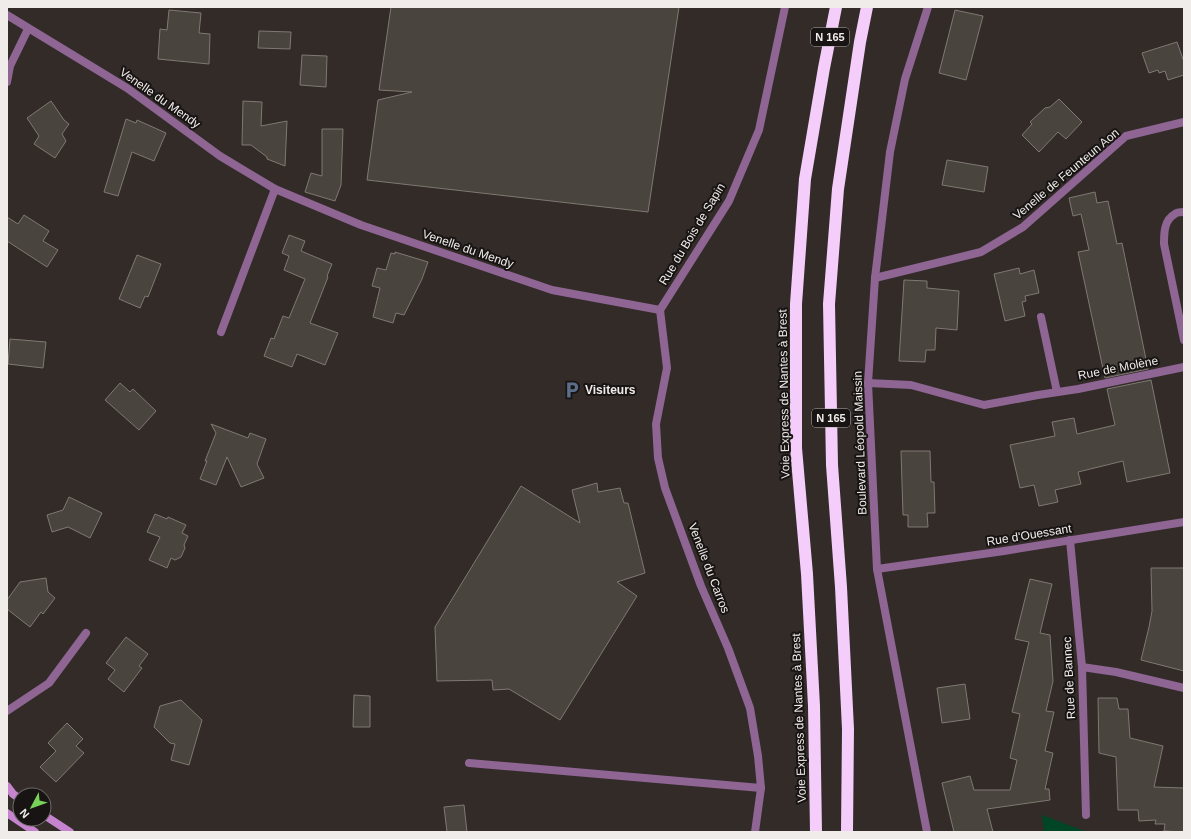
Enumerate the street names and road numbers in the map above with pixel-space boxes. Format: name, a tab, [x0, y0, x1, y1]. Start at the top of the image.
road number: N 165	[811, 28, 849, 46]
street label: Venelle du Mendy	[117, 65, 203, 131]
street label: Venelle de Feunteun Aon	[1010, 126, 1122, 222]
street label: Rue du Bois de Sapin	[656, 181, 728, 287]
street label: Venelle du Mendy	[421, 227, 515, 271]
street label: Voie Express de Nantes à Brest	[776, 309, 792, 479]
street label: Rue de Molène	[1077, 353, 1160, 383]
street label: Boulevard Léopold Maissin	[850, 371, 870, 515]
road number: N 165	[812, 409, 850, 427]
street label: Venelle du Carros	[685, 521, 733, 615]
street label: Rue d'Ouessant	[986, 521, 1073, 549]
street label: Voie Express de Nantes à Brest	[789, 632, 809, 803]
street label: Rue de Bannec	[1060, 636, 1078, 720]

